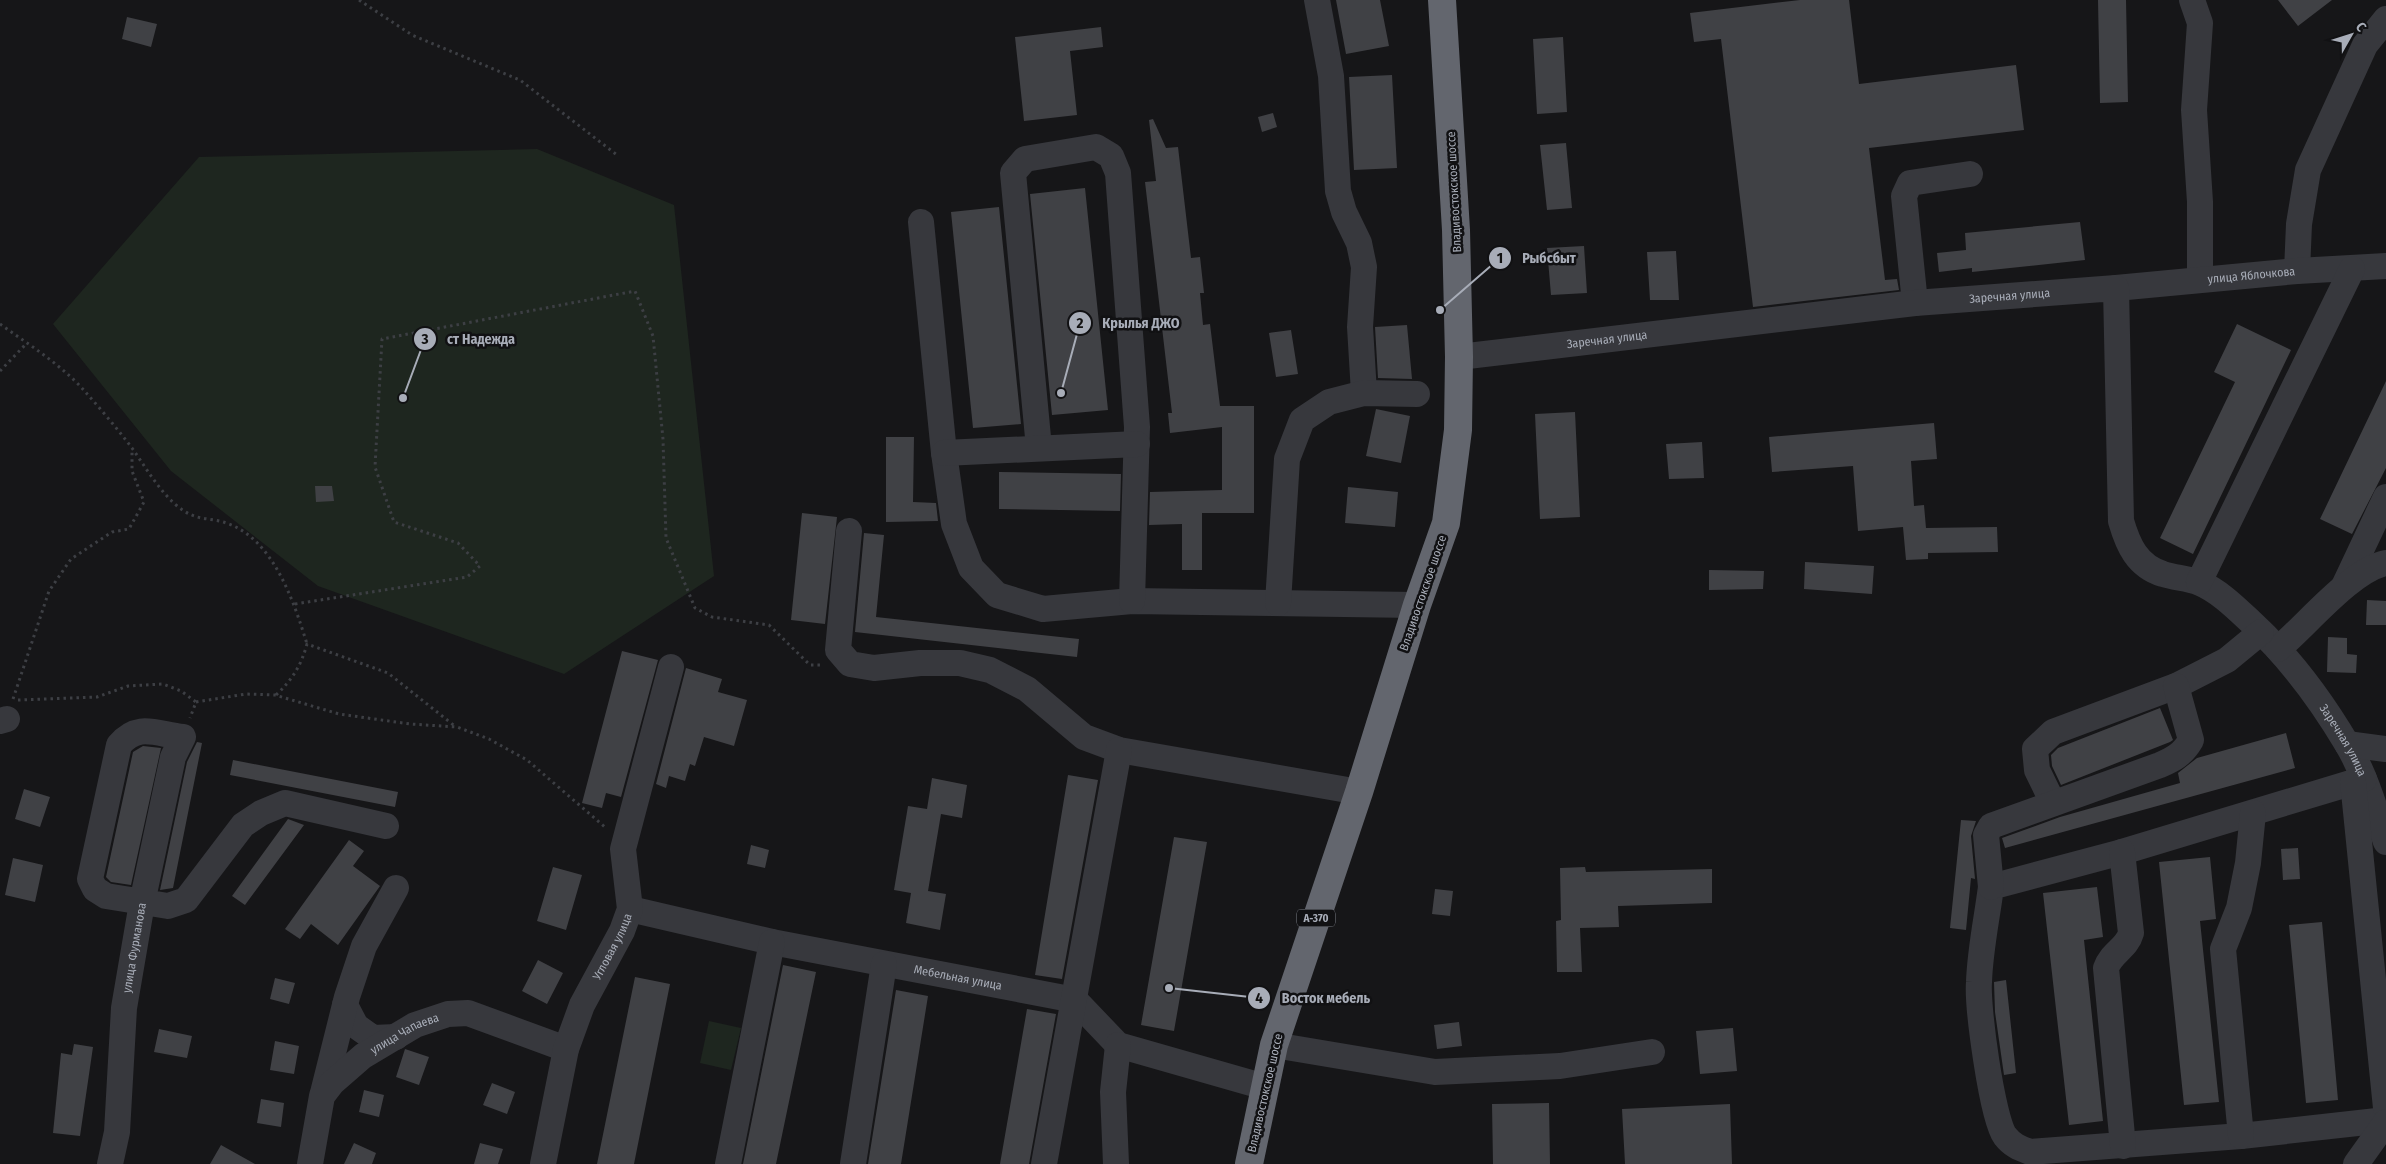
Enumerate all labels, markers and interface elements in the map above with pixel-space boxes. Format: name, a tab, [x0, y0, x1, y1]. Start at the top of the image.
north arrow	[2326, 10, 2376, 60]
text: С	[2352, 19, 2370, 36]
street label: Владивостокское шоссе	[1444, 131, 1464, 253]
callout: Рыбсбыт	[1487, 243, 1586, 272]
text: 1	[1497, 249, 1503, 267]
text: Рыбсбыт	[1522, 250, 1577, 267]
street label: улица Яблочкова	[2207, 264, 2296, 286]
street label: Заречная улица	[1969, 286, 2051, 306]
callout: Крылья ДЖО	[1067, 309, 1190, 338]
text: 2	[1076, 314, 1084, 332]
text: Крылья ДЖО	[1102, 315, 1180, 332]
callout: ст Надежда	[412, 324, 525, 353]
street label: Заречная улица	[1566, 328, 1648, 351]
text: 3	[420, 330, 429, 348]
text: ст Надежда	[447, 331, 515, 348]
street label: Владивостокское шоссе	[1397, 533, 1449, 653]
street label: Заречная улица	[2317, 702, 2369, 779]
street label: улица Фурманова	[120, 902, 149, 994]
road number: А-370	[1297, 910, 1335, 926]
street label: Угловая улица	[589, 911, 635, 983]
street label: Мебельная улица	[913, 962, 1003, 993]
callout: Восток мебель	[1246, 984, 1380, 1013]
text: 4	[1255, 989, 1263, 1007]
text: Восток мебель	[1282, 990, 1371, 1007]
street label: улица Чапаева	[368, 1011, 441, 1057]
street label: Владивостокское шоссе	[1245, 1032, 1285, 1154]

